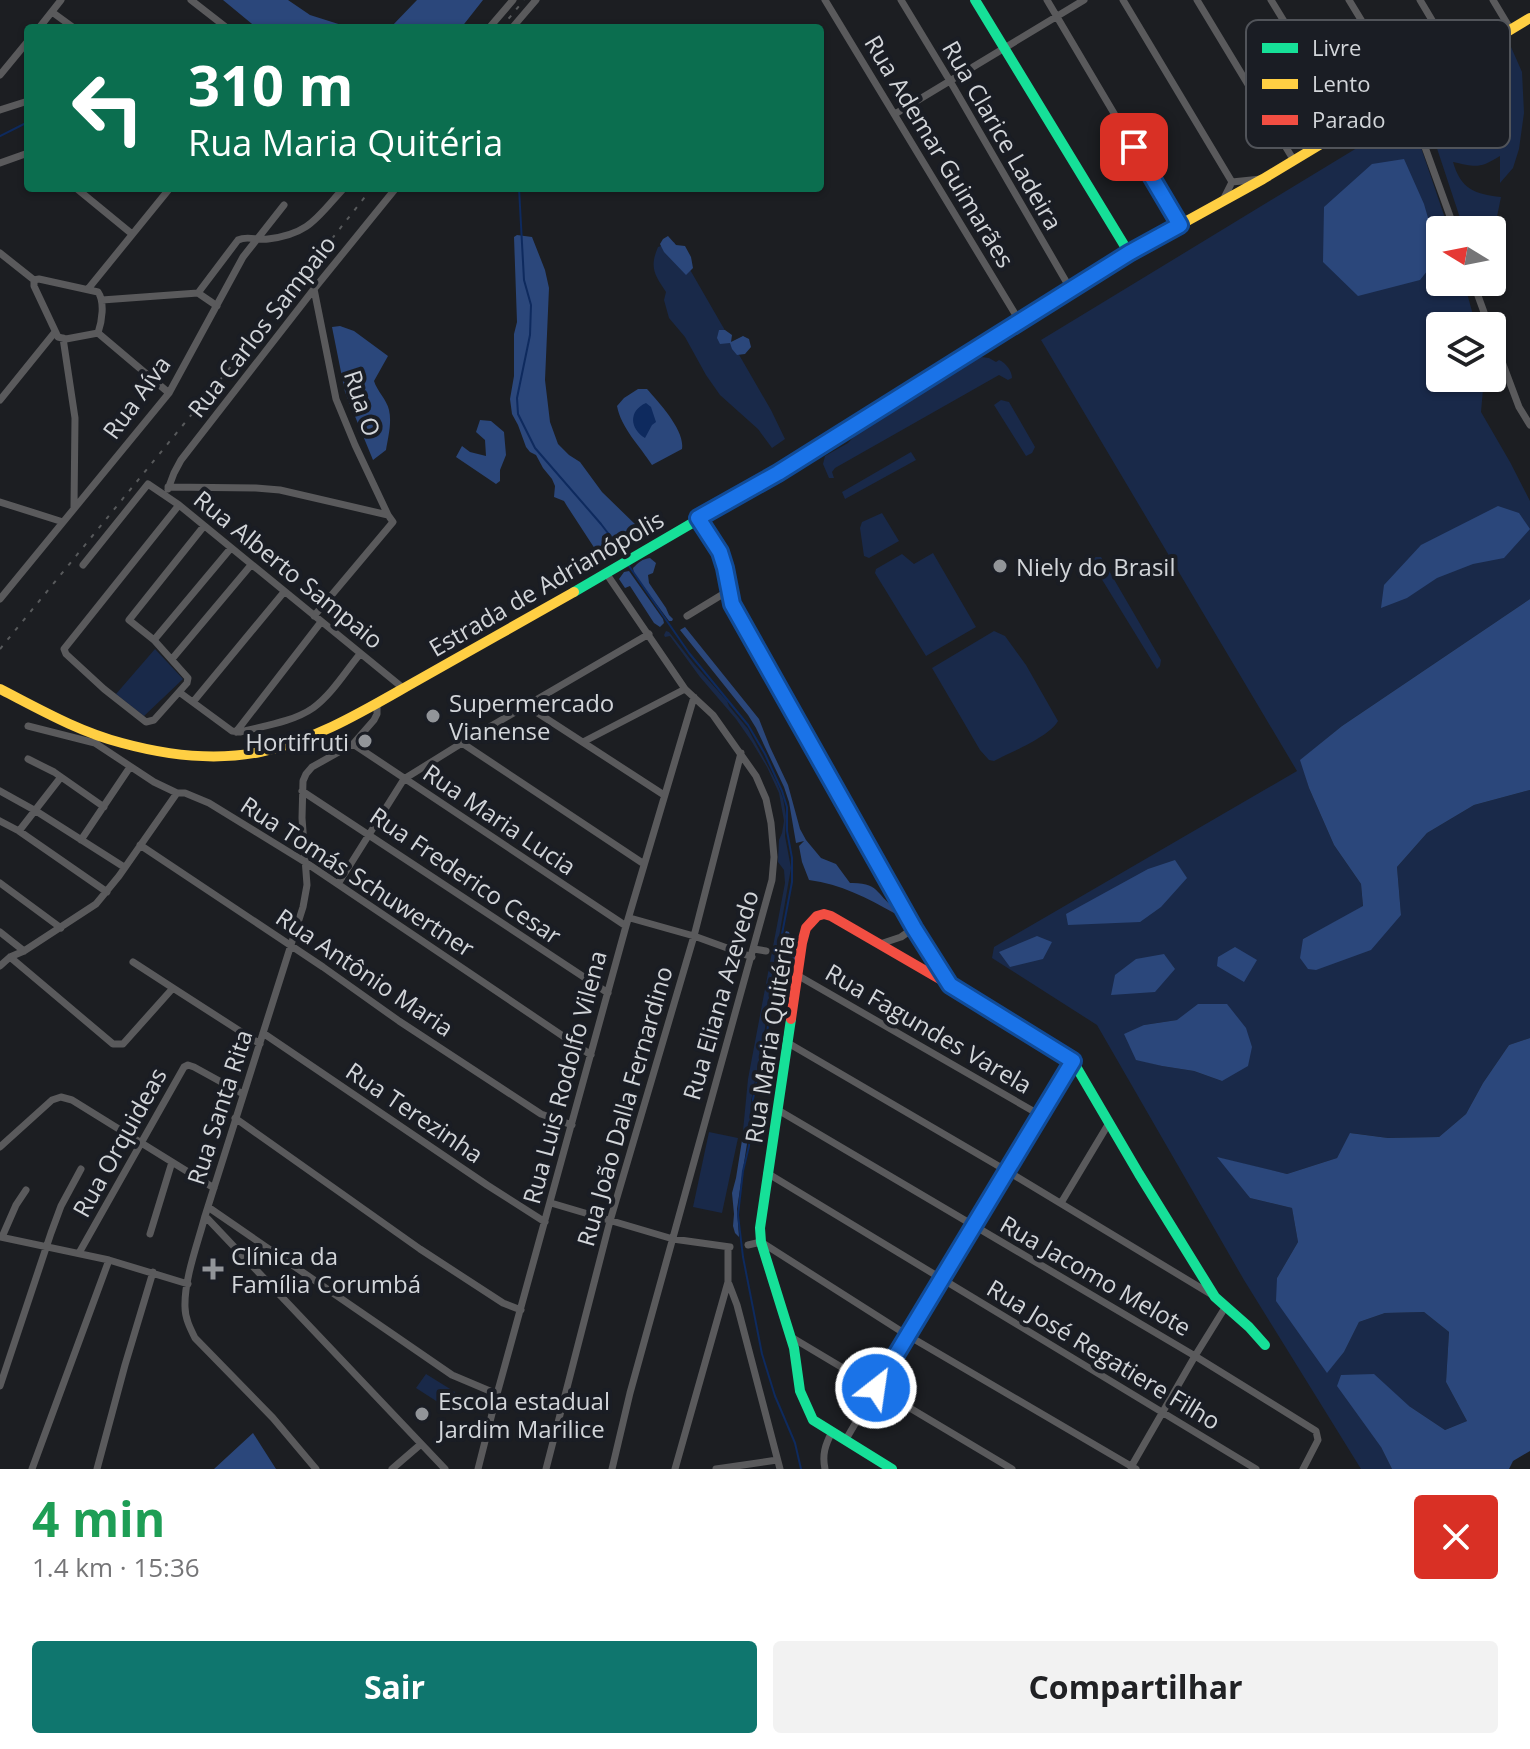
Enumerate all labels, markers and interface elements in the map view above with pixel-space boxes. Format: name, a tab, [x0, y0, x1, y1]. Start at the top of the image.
legend	[1246, 20, 1510, 148]
street label: Rua Ademar Guimarães	[857, 29, 1023, 273]
text: Livre	[1312, 32, 1361, 62]
street label: Rua Clarice Ladeira	[935, 34, 1071, 236]
text: 310 m	[188, 46, 354, 122]
icon: left	[56, 56, 160, 160]
text: Lento	[1312, 68, 1370, 98]
text: Parado	[1312, 104, 1385, 134]
pin	[1100, 113, 1168, 181]
text: Rua Maria Quitéria	[188, 118, 503, 167]
icon: arrive	[1112, 125, 1156, 169]
north arrow	[1426, 216, 1506, 296]
map controls	[1426, 216, 1506, 392]
street label: Rua Carlos Sampaio	[179, 228, 343, 424]
button: layers	[1426, 312, 1506, 392]
street label: Rua Aíva	[95, 349, 177, 445]
street label: Rua O	[337, 366, 389, 440]
street label: Rua Alberto Sampaio	[187, 482, 391, 656]
street label: Estrada de Adrianópolis	[423, 502, 669, 664]
place label: Niely do Brasil	[1016, 550, 1175, 583]
marker: Niely do Brasil	[991, 557, 1009, 575]
place label: Supermercado Vianense	[449, 686, 614, 747]
marker: Supermercado Vianense	[424, 707, 442, 725]
place label: Hortifruti	[245, 725, 349, 758]
marker: Hortifruti	[356, 732, 374, 750]
street label: Rua Maria Lucia	[417, 756, 583, 882]
street label: Rua Tomás Schuwertner	[235, 788, 481, 964]
street label: Rua Frederico Cesar	[364, 799, 568, 951]
street label: Rua Eliana Azevedo	[674, 886, 766, 1104]
street label: Rua Antônio Maria	[270, 900, 460, 1044]
street label: Rua Maria Quitéria	[736, 933, 802, 1145]
street label: Rua Luis Rodolfo Vilena	[514, 947, 614, 1207]
street label: Rua Fagundes Varela	[820, 955, 1038, 1101]
street label: Rua João Dalla Fernardino	[568, 962, 680, 1250]
street label: Rua Santa Rita	[178, 1025, 260, 1189]
street label: Rua Terezinha	[340, 1054, 490, 1170]
street label: Rua Orquideas	[64, 1061, 174, 1223]
street label: Rua Jacomo Melote	[995, 1207, 1197, 1343]
place label: Clínica da Família Corumbá	[231, 1239, 421, 1300]
marker: Clínica da Família Corumbá	[202, 1258, 224, 1280]
street label: Rua José Regatiere Filho	[981, 1271, 1227, 1437]
position arrow	[834, 1346, 918, 1430]
place label: Escola estadual Jardim Marilice	[436, 1384, 610, 1445]
marker: Escola estadual Jardim Marilice	[413, 1405, 431, 1423]
text: 4 min	[32, 1486, 165, 1551]
button: close	[1414, 1495, 1498, 1579]
text: 1.4 km · 15:36	[32, 1549, 200, 1585]
button: Sair	[32, 1641, 757, 1733]
button: Compartilhar	[773, 1641, 1498, 1733]

